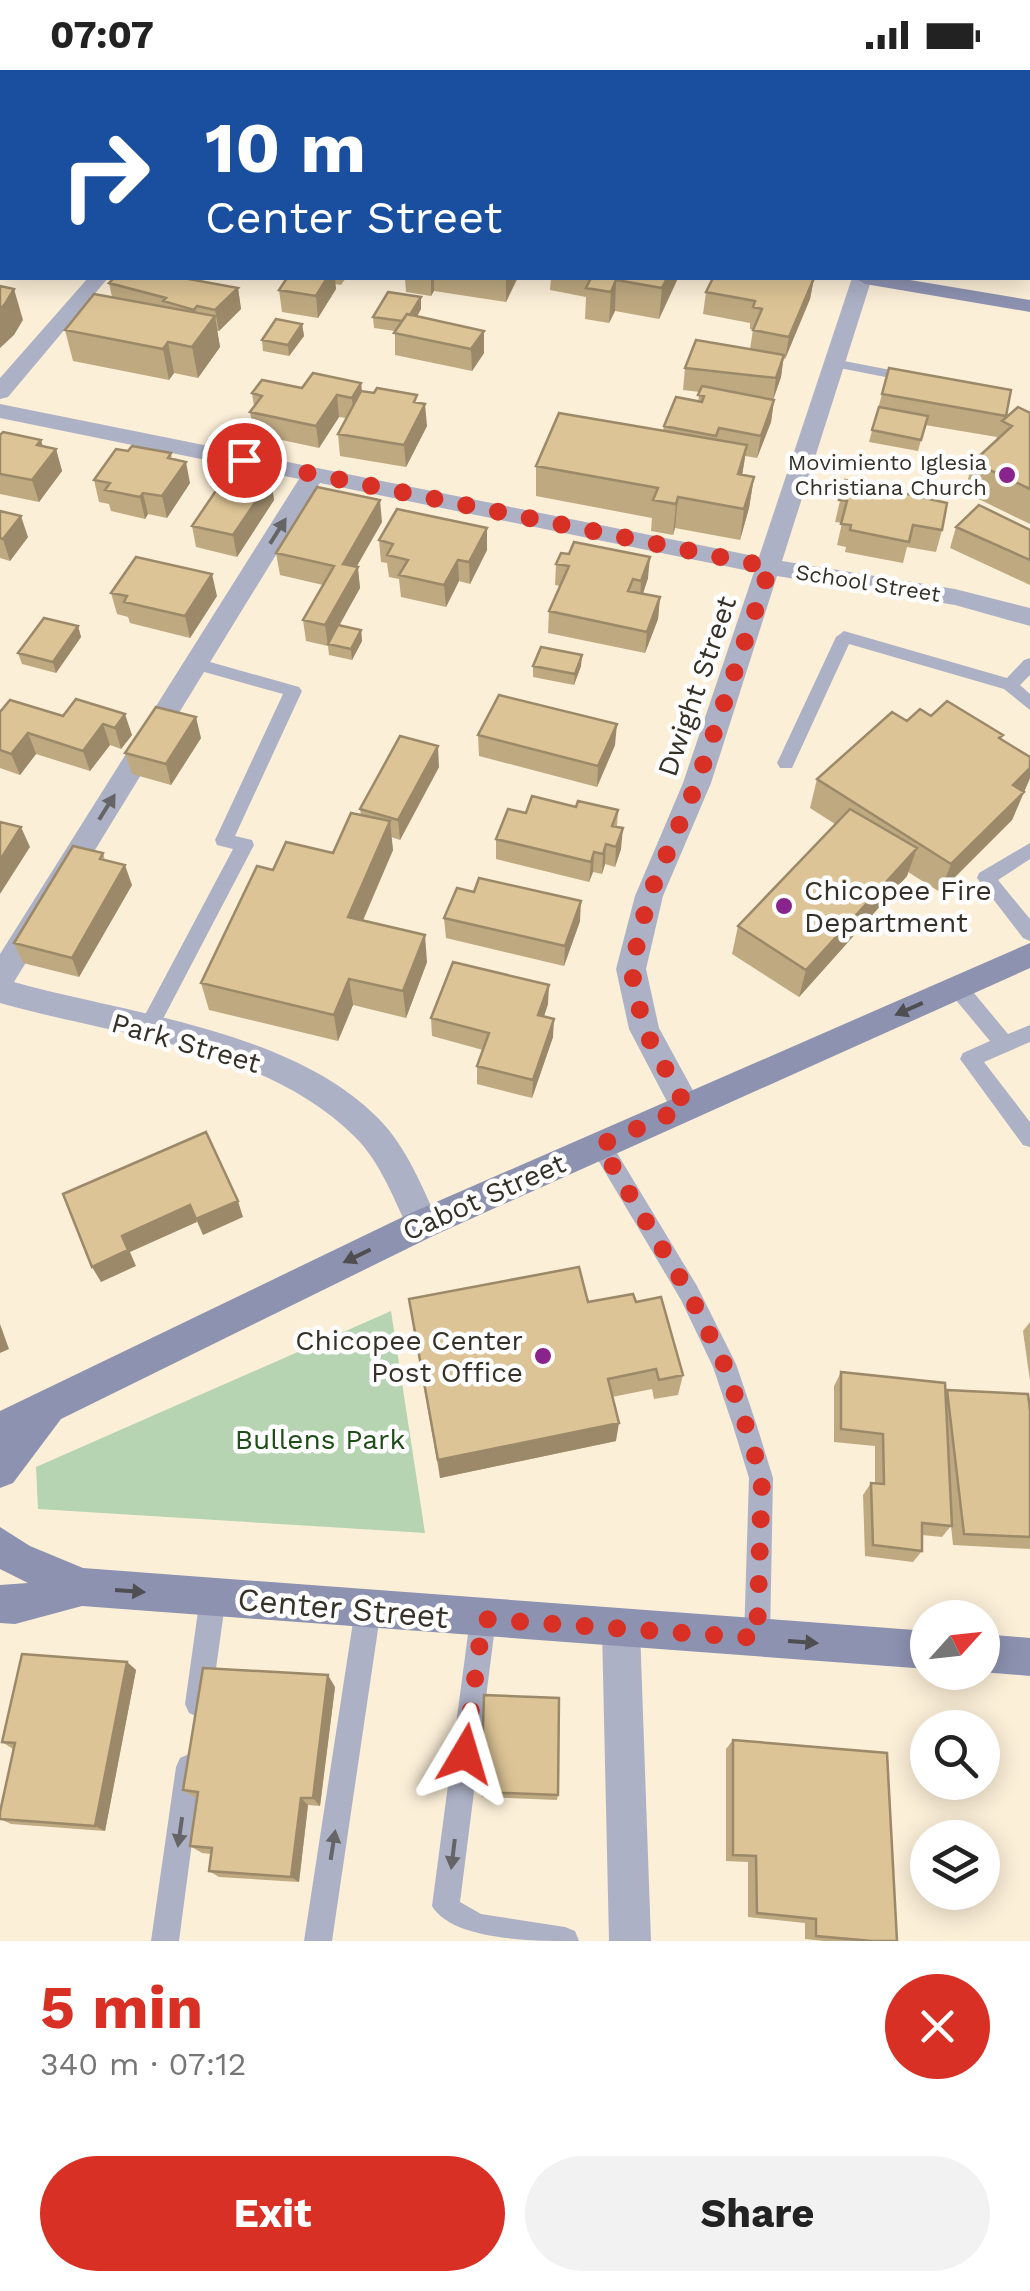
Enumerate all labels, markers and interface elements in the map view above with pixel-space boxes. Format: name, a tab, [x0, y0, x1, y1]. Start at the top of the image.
text: 07:07	[50, 13, 154, 57]
text: 10 m	[205, 107, 366, 189]
icon: right	[40, 110, 170, 240]
text: Center Street	[205, 191, 502, 244]
pin	[202, 418, 287, 503]
icon: arrive	[217, 433, 272, 488]
place label: Movimiento Iglesia Christiana Church	[788, 450, 987, 500]
marker: Movimiento Iglesia Christiana Church	[996, 464, 1018, 486]
one-way arrow	[269, 517, 287, 545]
street label: School Street	[794, 559, 942, 607]
street label: Dwight Street	[651, 591, 743, 780]
one-way arrow	[98, 793, 115, 821]
place label: Chicopee Fire Department	[804, 874, 992, 939]
marker: Chicopee Fire Department	[773, 895, 795, 917]
one-way arrow	[894, 1001, 924, 1017]
street label: Park Street	[108, 1006, 265, 1080]
street label: Cabot Street	[397, 1146, 571, 1248]
one-way arrow	[342, 1248, 371, 1265]
place label: Chicopee Center Post Office	[295, 1324, 523, 1389]
marker: Chicopee Center Post Office	[532, 1345, 554, 1367]
park label: Bullens Park	[235, 1423, 405, 1456]
street label: Center Street	[236, 1580, 450, 1636]
one-way arrow	[115, 1583, 146, 1599]
north arrow	[910, 1600, 1000, 1690]
map controls	[910, 1600, 1000, 1910]
one-way arrow	[788, 1634, 820, 1650]
position arrow	[413, 1702, 517, 1806]
button: search	[910, 1710, 1000, 1800]
one-way arrow	[172, 1817, 188, 1849]
button: layers	[910, 1820, 1000, 1910]
one-way arrow	[325, 1828, 341, 1860]
one-way arrow	[444, 1839, 460, 1871]
text: 5 min	[40, 1972, 203, 2043]
button: close	[885, 1974, 990, 2079]
text: 340 m · 07:12	[40, 2045, 246, 2083]
button: Exit	[40, 2156, 505, 2271]
button: Share	[525, 2156, 990, 2271]

